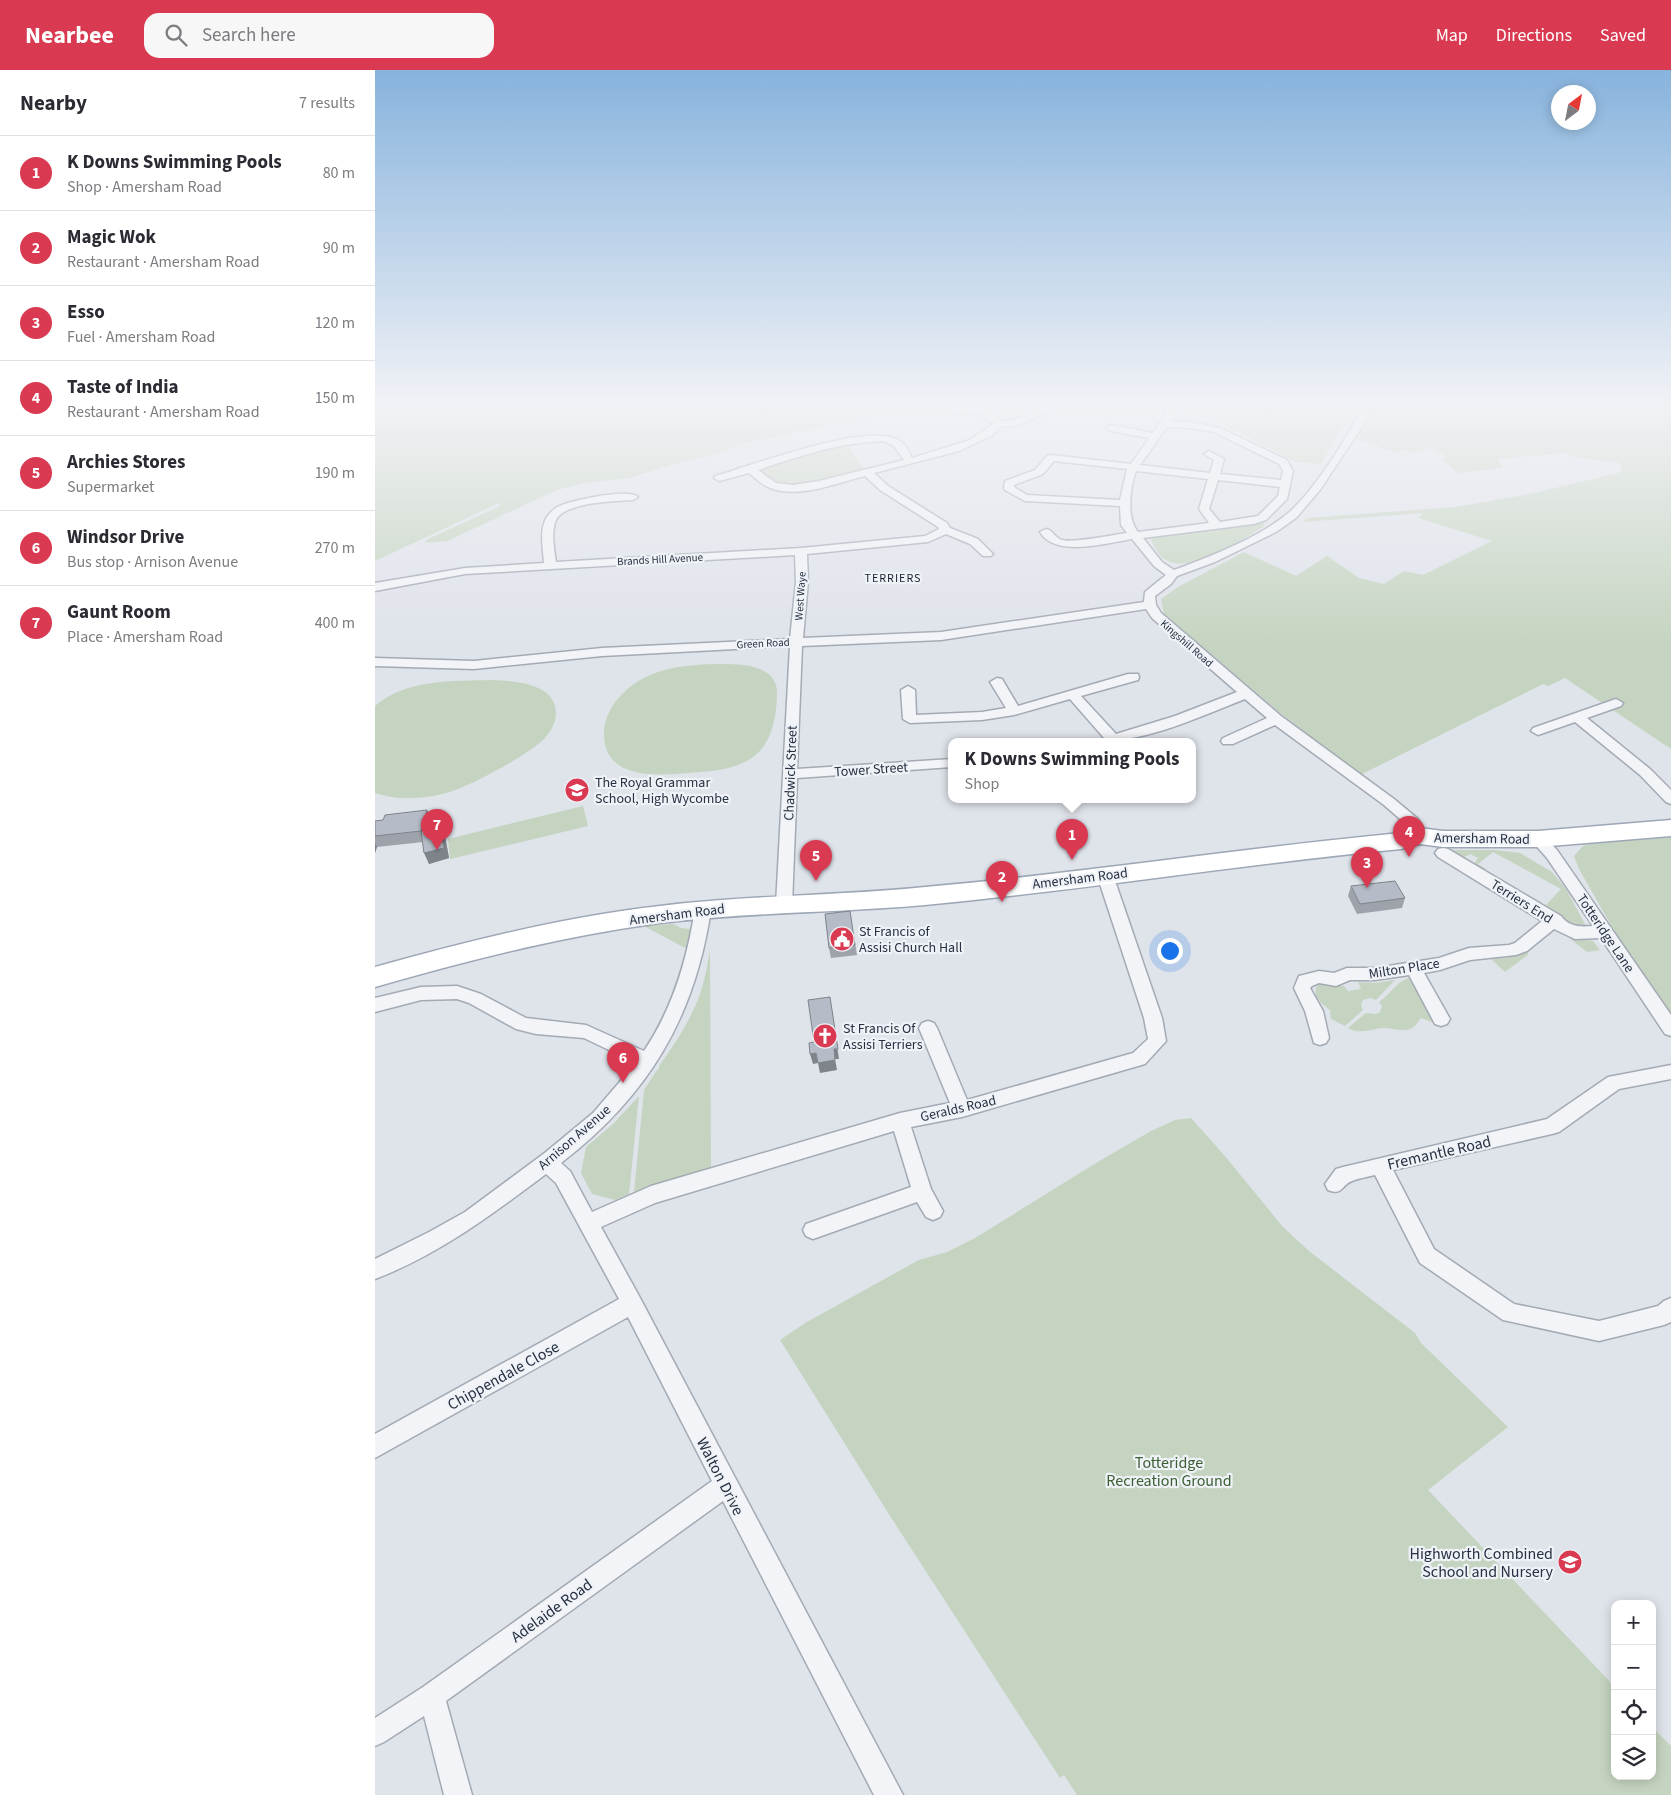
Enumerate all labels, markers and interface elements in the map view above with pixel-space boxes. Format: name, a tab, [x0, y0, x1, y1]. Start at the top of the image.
search box	[144, 13, 494, 58]
text: Nearbee	[25, 18, 114, 53]
icon: search	[162, 21, 190, 49]
text: Search here	[202, 22, 296, 49]
text: Map	[1436, 23, 1468, 48]
text: Directions	[1496, 23, 1572, 48]
text: Saved	[1600, 23, 1646, 48]
north arrow	[1551, 85, 1596, 130]
text: Nearby	[20, 88, 87, 118]
text: 7 results	[299, 92, 355, 114]
text: K Downs Swimming Pools	[67, 149, 282, 176]
text: 1	[32, 162, 40, 184]
text: 80 m	[323, 162, 355, 184]
text: Shop · Amersham Road	[67, 176, 222, 198]
text: Magic Wok	[67, 224, 156, 251]
text: 2	[32, 237, 40, 259]
text: 90 m	[323, 237, 355, 259]
text: Restaurant · Amersham Road	[67, 251, 260, 273]
text: Esso	[67, 299, 105, 326]
text: 3	[32, 312, 40, 334]
text: 120 m	[315, 312, 355, 334]
text: Fuel · Amersham Road	[67, 326, 215, 348]
text: Taste of India	[67, 374, 178, 401]
text: 4	[32, 387, 40, 409]
text: 150 m	[315, 387, 355, 409]
text: Restaurant · Amersham Road	[67, 401, 260, 423]
text: Archies Stores	[67, 449, 185, 476]
text: 5	[32, 462, 40, 484]
text: 190 m	[315, 462, 355, 484]
text: Supermarket	[67, 476, 154, 498]
text: Windsor Drive	[67, 524, 184, 551]
text: 6	[32, 537, 40, 559]
text: 270 m	[315, 537, 355, 559]
street label: Brands Hill Avenue	[617, 550, 704, 569]
text: Bus stop · Arnison Avenue	[67, 551, 238, 573]
district label: TERRIERS	[865, 570, 921, 587]
street label: West Waye	[791, 571, 810, 621]
text: Gaunt Room	[67, 599, 171, 626]
text: 7	[32, 612, 40, 634]
text: 400 m	[315, 612, 355, 634]
street label: Kingshill Road	[1157, 616, 1216, 670]
text: Place · Amersham Road	[67, 626, 223, 648]
street label: Green Road	[736, 635, 790, 652]
street label: Chadwick Street	[779, 725, 803, 821]
popup	[948, 738, 1196, 803]
text: K Downs Swimming Pools	[965, 746, 1179, 773]
street label: Tower Street	[834, 757, 909, 783]
place label: The Royal Grammar School, High Wycombe	[595, 773, 729, 809]
text: Shop	[965, 773, 999, 795]
school or university icon: The Royal Grammar School, High Wycombe	[564, 777, 590, 803]
pin: 7	[421, 809, 453, 850]
pin: 4	[1393, 816, 1425, 857]
pin: 1	[1056, 819, 1088, 860]
street label: Amersham Road	[1434, 828, 1530, 850]
pin: 5	[800, 840, 832, 881]
pin: 3	[1351, 847, 1383, 888]
pin: 2	[986, 861, 1018, 902]
street label: Amersham Road	[1031, 863, 1129, 895]
street label: Terriers End	[1487, 875, 1556, 929]
street label: Totteridge Lane	[1571, 890, 1639, 977]
street label: Amersham Road	[628, 899, 726, 931]
place label: St Francis of Assisi Church Hall	[859, 922, 963, 958]
public building icon: St Francis of Assisi Church Hall	[829, 926, 855, 952]
your location	[1157, 938, 1183, 964]
street label: Milton Place	[1367, 954, 1441, 984]
place label: St Francis Of Assisi Terriers	[843, 1019, 923, 1055]
church icon: St Francis Of Assisi Terriers	[812, 1023, 838, 1049]
pin: 6	[607, 1042, 639, 1083]
street label: Geralds Road	[918, 1091, 998, 1127]
street label: Arnison Avenue	[534, 1100, 615, 1175]
street label: Fremantle Road	[1385, 1130, 1493, 1176]
street label: Chippendale Close	[444, 1336, 563, 1416]
street label: Walton Drive	[691, 1434, 749, 1519]
park label: Totteridge Recreation Ground	[1106, 1452, 1232, 1492]
place label: Highworth Combined School and Nursery	[1409, 1543, 1554, 1583]
school or university icon: Highworth Combined School and Nursery	[1557, 1549, 1583, 1575]
street label: Adelaide Road	[506, 1574, 597, 1648]
map controls	[1611, 1600, 1656, 1780]
button: +	[1611, 1600, 1656, 1645]
button: −	[1611, 1645, 1656, 1690]
button: locate	[1611, 1690, 1656, 1735]
button: layers	[1611, 1735, 1656, 1780]

